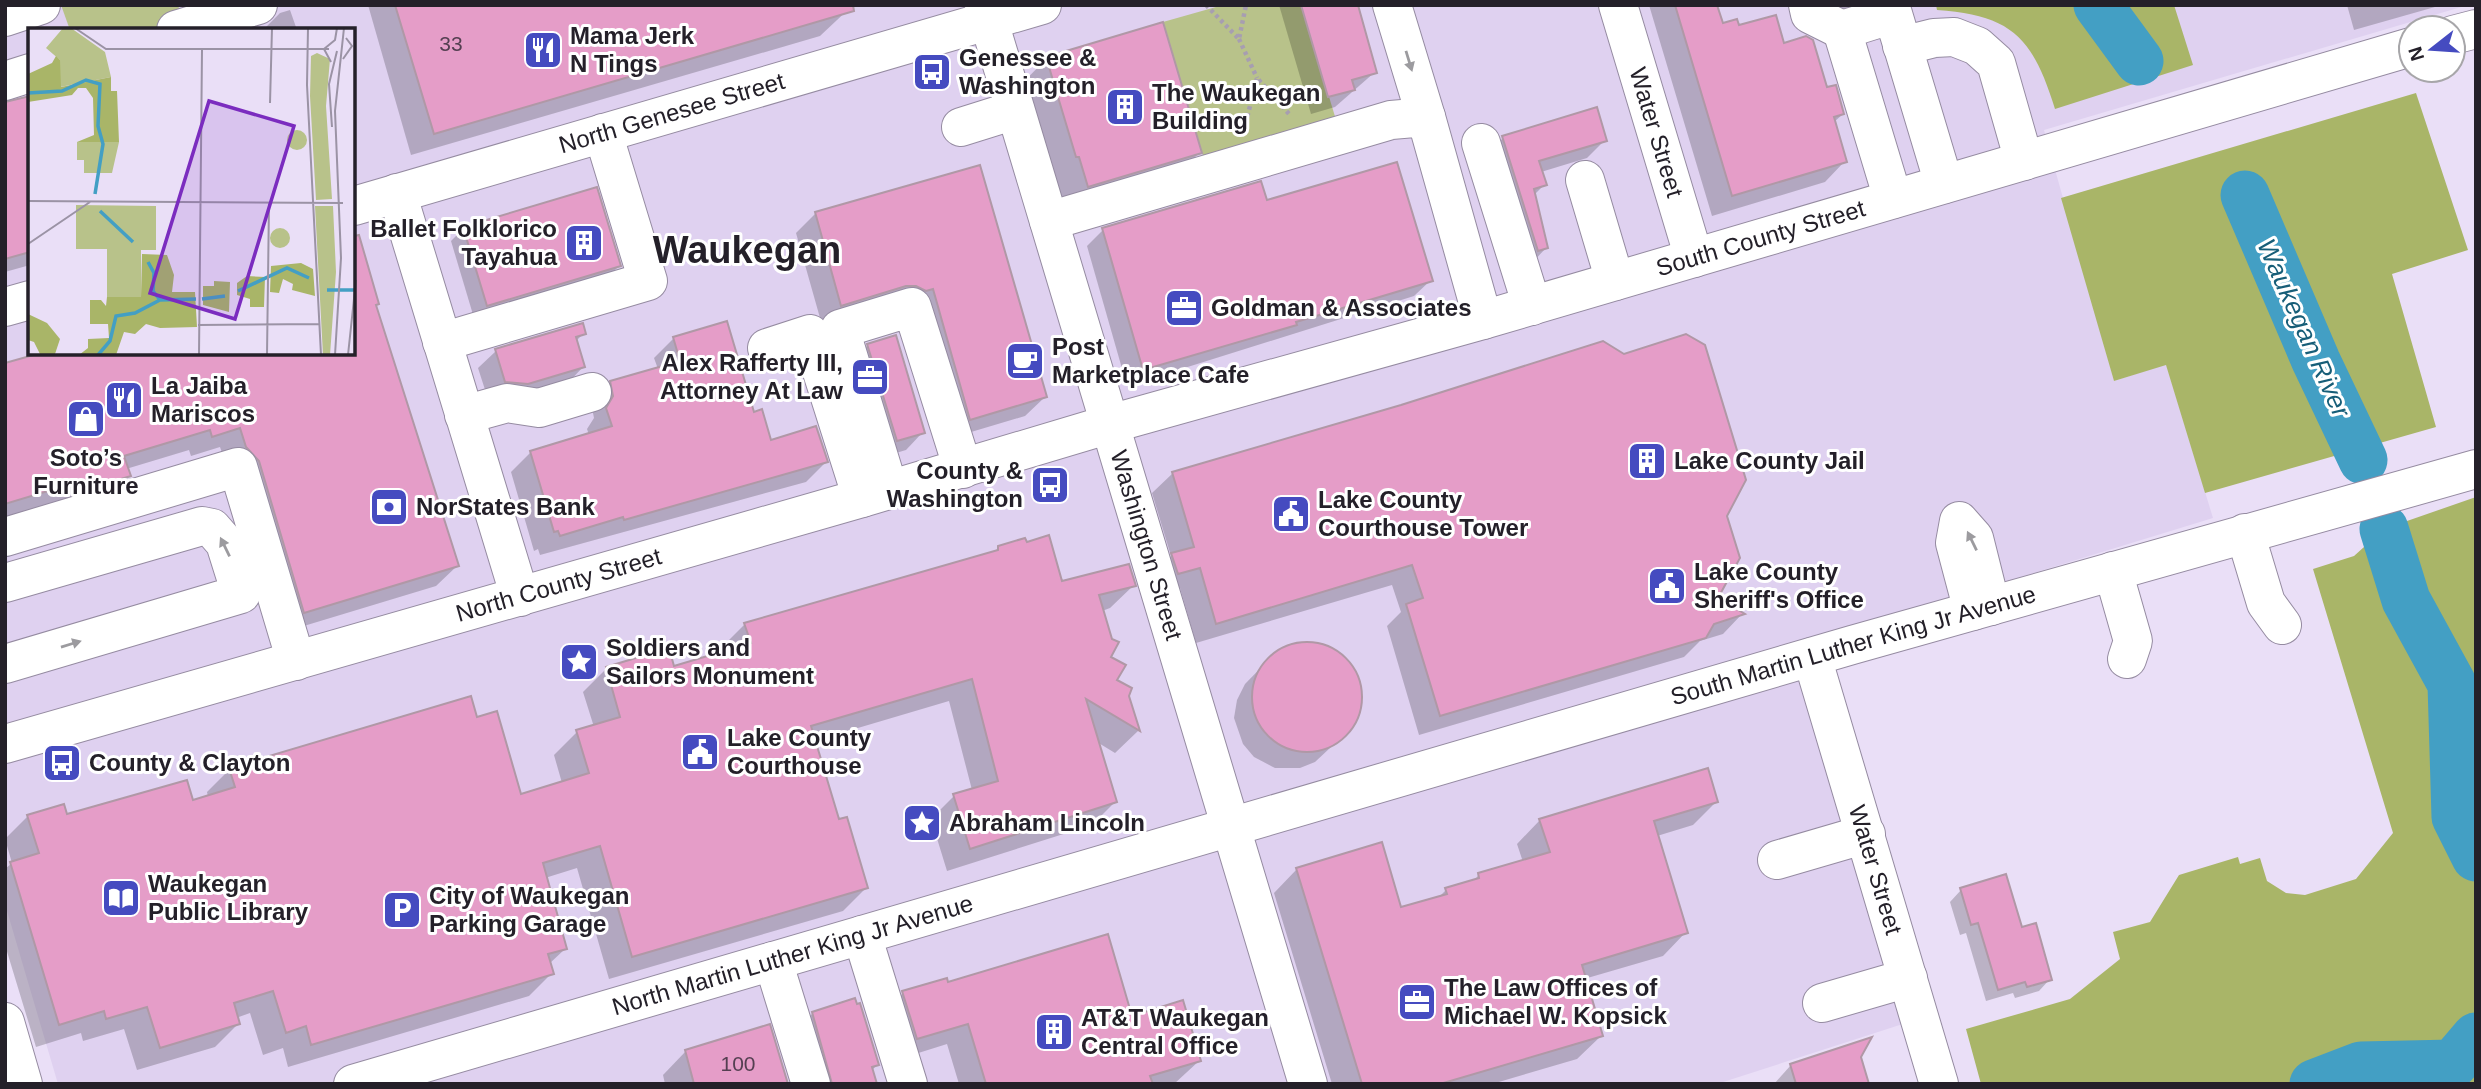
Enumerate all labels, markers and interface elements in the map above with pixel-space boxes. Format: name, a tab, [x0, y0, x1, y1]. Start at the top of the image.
north arrow	[2397, 14, 2467, 84]
place label: Mama Jerk N Tings	[570, 22, 695, 77]
inset map	[28, 28, 355, 355]
restaurant icon: Mama Jerk N Tings	[522, 29, 564, 71]
house number: 33	[439, 32, 463, 55]
place label: Genessee & Washington	[959, 44, 1096, 99]
text: N	[2404, 44, 2428, 63]
bus stop icon: Genessee & Washington	[911, 51, 953, 93]
one-way arrow	[1405, 51, 1415, 72]
street label: Water Street	[1625, 64, 1689, 201]
street label: North Genesee Street	[556, 67, 788, 158]
place label: The Waukegan Building	[1152, 79, 1320, 134]
building icon: The Waukegan Building	[1104, 86, 1146, 128]
street label: South County Street	[1653, 194, 1868, 281]
place label: Ballet Folklorico Tayahua	[370, 215, 558, 270]
building icon: Ballet Folklorico Tayahua	[563, 222, 605, 264]
district label: Waukegan	[653, 229, 841, 271]
water label: Waukegan River	[2251, 234, 2357, 423]
office icon: Goldman & Associates	[1163, 287, 1205, 329]
place label: Goldman & Associates	[1211, 294, 1472, 321]
place label: Post Marketplace Cafe	[1052, 333, 1249, 388]
cafe icon: Post Marketplace Cafe	[1004, 340, 1046, 382]
place label: Alex Rafferty III, Attorney At Law	[660, 349, 843, 404]
office icon: Alex Rafferty III, Attorney At Law	[849, 356, 891, 398]
place label: La Jaiba Mariscos	[151, 372, 255, 427]
restaurant icon: La Jaiba Mariscos	[103, 379, 145, 421]
shop icon: Soto’s Furniture	[65, 398, 107, 440]
building icon: Lake County Jail	[1626, 440, 1668, 482]
place label: Soto’s Furniture	[33, 444, 139, 499]
street label: Washington Street	[1105, 447, 1188, 643]
place label: Lake County Jail	[1674, 447, 1865, 474]
place label: County & Washington	[887, 457, 1023, 512]
bus stop icon: County & Washington	[1029, 464, 1071, 506]
bank icon: NorStates Bank	[368, 486, 410, 528]
place label: Lake County Courthouse Tower	[1318, 486, 1528, 541]
place label: NorStates Bank	[416, 493, 595, 520]
public building icon: Lake County Courthouse Tower	[1270, 493, 1312, 535]
one-way arrow	[1966, 531, 1978, 551]
one-way arrow	[219, 536, 231, 556]
street label: North County Street	[453, 542, 665, 627]
place label: Lake County Sheriff's Office	[1694, 558, 1864, 613]
public building icon: Lake County Sheriff's Office	[1646, 565, 1688, 607]
street label: South Martin Luther King Jr Avenue	[1667, 580, 2039, 710]
place label: Soldiers and Sailors Monument	[606, 634, 814, 689]
one-way arrow	[60, 639, 81, 649]
place icon: Soldiers and Sailors Monument	[558, 641, 600, 683]
place label: Lake County Courthouse	[727, 724, 872, 779]
public building icon: Lake County Courthouse	[679, 731, 721, 773]
bus stop icon: County & Clayton	[41, 742, 83, 784]
place label: County & Clayton	[89, 749, 290, 776]
place icon: Abraham Lincoln	[901, 802, 943, 844]
street label: Water Street	[1844, 802, 1908, 938]
place label: Abraham Lincoln	[949, 809, 1145, 836]
place label: Waukegan Public Library	[148, 870, 309, 925]
library icon: Waukegan Public Library	[100, 877, 142, 919]
place label: City of Waukegan Parking Garage	[429, 882, 629, 937]
parking icon: City of Waukegan Parking Garage	[381, 889, 423, 931]
street label: North Martin Luther King Jr Avenue	[609, 889, 976, 1020]
place label: The Law Offices of Michael W. Kopsick	[1444, 974, 1667, 1029]
office icon: The Law Offices of Michael W. Kopsick	[1396, 981, 1438, 1023]
place label: AT&T Waukegan Central Office	[1081, 1004, 1269, 1059]
building icon: AT&T Waukegan Central Office	[1033, 1011, 1075, 1053]
house number: 100	[720, 1052, 756, 1075]

